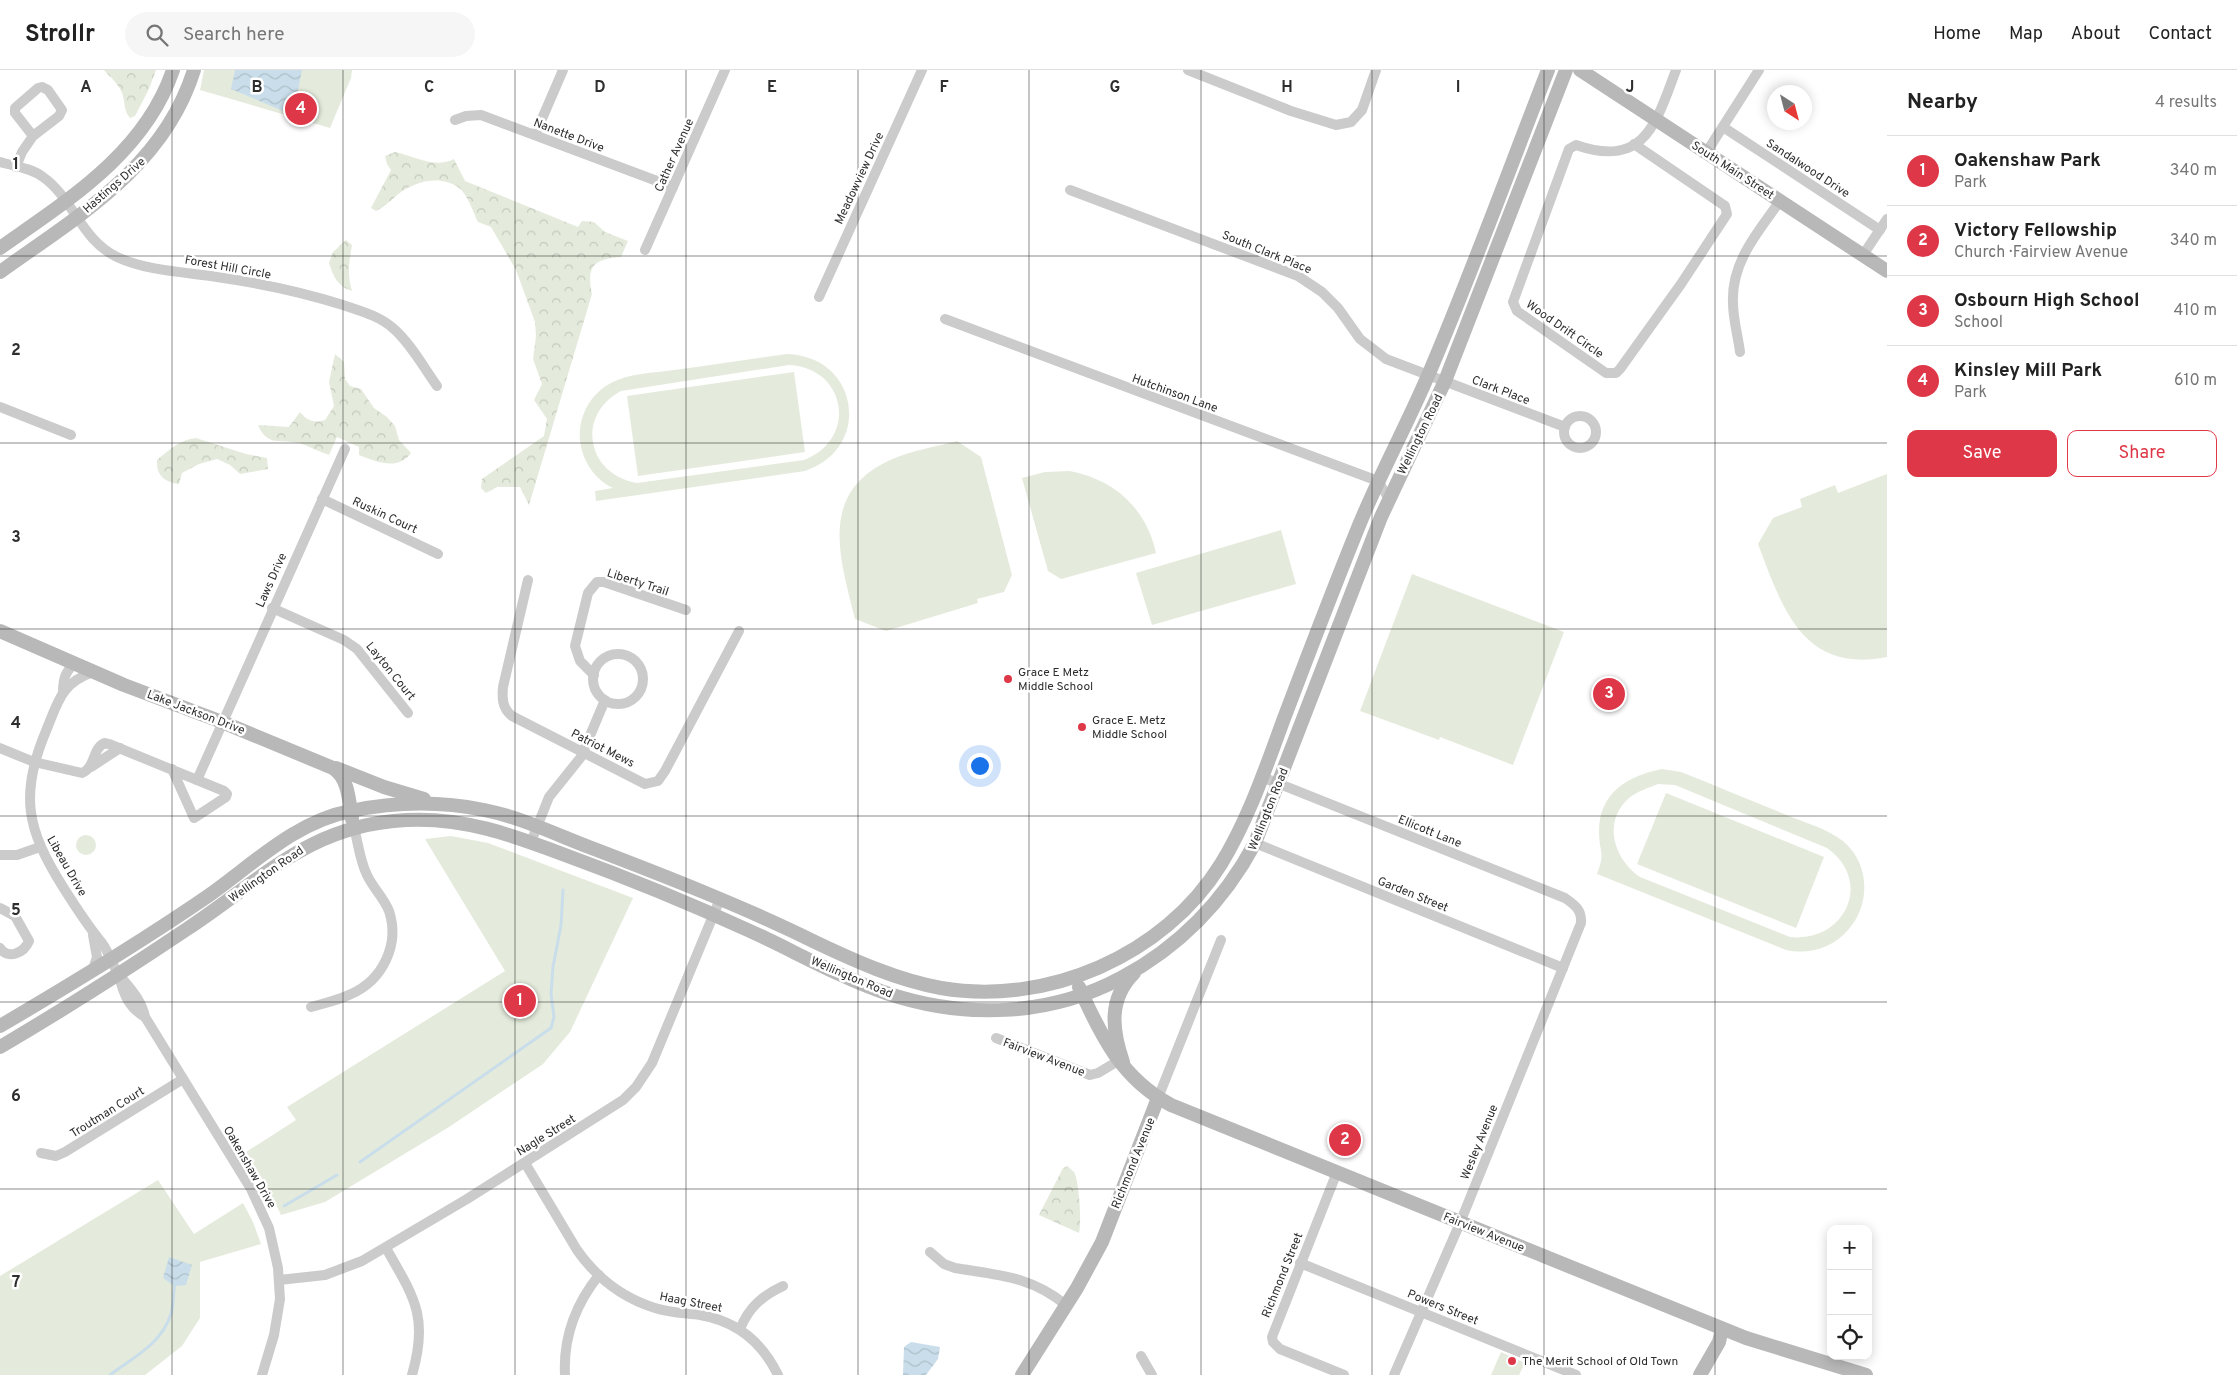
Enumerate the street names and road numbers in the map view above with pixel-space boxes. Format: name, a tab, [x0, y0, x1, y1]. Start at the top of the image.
street label: Nanette Drive	[531, 115, 606, 157]
street label: Cather Avenue	[652, 116, 698, 195]
street label: Meadowview Drive	[832, 130, 888, 227]
street label: Sandalwood Drive	[1762, 136, 1853, 202]
street label: South Main Street	[1688, 138, 1777, 204]
street label: Hastings Drive	[80, 154, 149, 217]
street label: South Clark Place	[1219, 228, 1314, 278]
street label: Forest Hill Circle	[183, 253, 272, 283]
street label: Wood Drift Circle	[1522, 297, 1606, 363]
street label: Hutchinson Lane	[1129, 371, 1220, 417]
street label: Clark Place	[1469, 373, 1532, 409]
street label: Wellington Road	[1394, 392, 1447, 477]
street label: Ruskin Court	[350, 494, 420, 538]
street label: Laws Drive	[253, 551, 291, 610]
street label: Liberty Trail	[605, 565, 671, 600]
street label: Layton Court	[362, 639, 419, 704]
street label: Lake Jackson Drive	[144, 687, 247, 739]
street label: Patriot Mews	[568, 726, 637, 772]
street label: Wellington Road	[1245, 766, 1293, 853]
street label: Ellicott Lane	[1395, 812, 1464, 852]
street label: Libeau Drive	[42, 833, 90, 900]
street label: Wellington Road	[226, 843, 307, 907]
street label: Garden Street	[1375, 873, 1450, 916]
street label: Wellington Road	[808, 953, 895, 1002]
street label: Fairview Avenue	[1000, 1035, 1087, 1081]
street label: Troutman Court	[67, 1084, 148, 1142]
street label: Wesley Avenue	[1458, 1102, 1502, 1182]
street label: Nagle Street	[514, 1111, 579, 1160]
street label: Richmond Avenue	[1108, 1115, 1160, 1211]
street label: Oakenshaw Drive	[219, 1123, 279, 1212]
street label: Fairview Avenue	[1441, 1209, 1527, 1257]
street label: Richmond Street	[1259, 1230, 1307, 1320]
street label: Powers Street	[1405, 1286, 1481, 1329]
street label: Haag Street	[658, 1289, 724, 1317]

